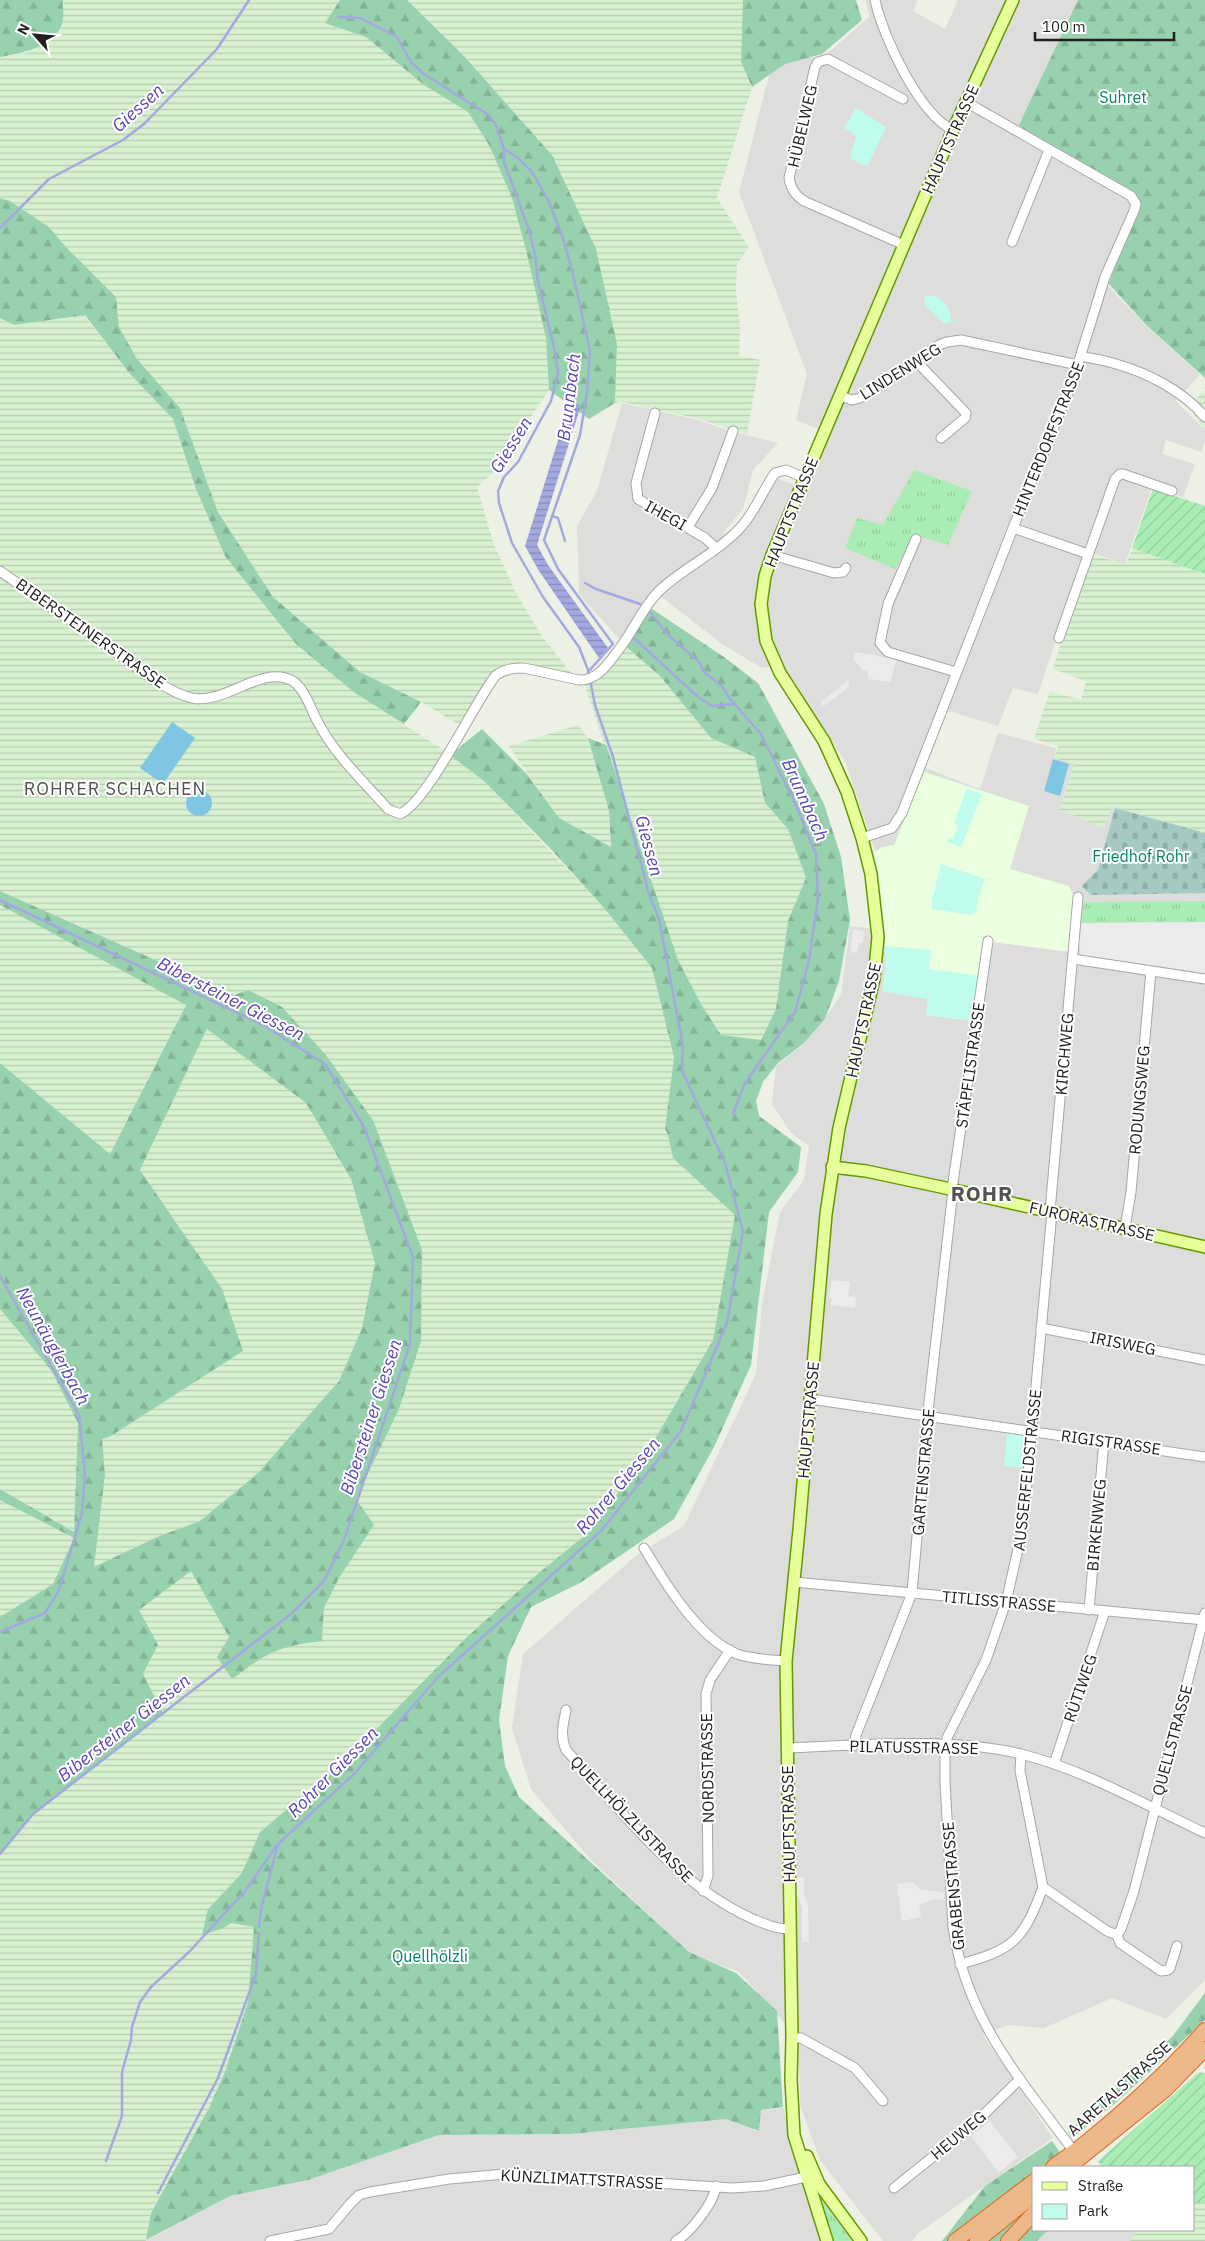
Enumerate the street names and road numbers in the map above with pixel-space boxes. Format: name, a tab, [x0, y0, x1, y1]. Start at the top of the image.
street label: HAUPTSTRASSE	[917, 81, 983, 197]
street label: HÜBELWEG	[783, 83, 821, 169]
street label: LINDENWEG	[856, 338, 944, 404]
street label: HINTERDORFSTRASSE	[1008, 359, 1088, 519]
street label: HAUPTSTRASSE	[760, 454, 822, 570]
street label: IHEGI	[642, 495, 690, 535]
street label: BIBERSTEINERSTRASSE	[12, 574, 170, 692]
street label: HAUPTSTRASSE	[841, 961, 885, 1079]
street label: STÄPFLISTRASSE	[951, 1001, 989, 1129]
street label: KIRCHWEG	[1050, 1012, 1078, 1096]
street label: RODUNGSWEG	[1124, 1045, 1154, 1155]
street label: FURORASTRASSE	[1027, 1197, 1157, 1245]
street label: IRISWEG	[1088, 1327, 1158, 1359]
street label: HAUPTSTRASSE	[793, 1361, 823, 1479]
street label: AUSSERFELDSTRASSE	[1009, 1388, 1045, 1552]
street label: GARTENSTRASSE	[907, 1408, 939, 1536]
street label: RIGISTRASSE	[1060, 1425, 1162, 1459]
street label: BIRKENWEG	[1082, 1478, 1110, 1572]
street label: TITLISSTRASSE	[941, 1586, 1057, 1616]
street label: RÜTIWEG	[1059, 1651, 1101, 1725]
street label: QUELLSTRASSE	[1148, 1682, 1196, 1798]
street label: NORDSTRASSE	[696, 1713, 718, 1823]
street label: PILATUSSTRASSE	[849, 1736, 979, 1758]
street label: QUELLHÖLZLISTRASSE	[566, 1751, 698, 1887]
street label: HAUPTSTRASSE	[777, 1765, 799, 1883]
street label: GRABENSTRASSE	[937, 1821, 969, 1951]
street label: AARETALSTRASSE	[1063, 2036, 1175, 2140]
street label: HEUWEG	[926, 2106, 990, 2164]
street label: KÜNZLIMATTSTRASSE	[500, 2165, 664, 2193]

